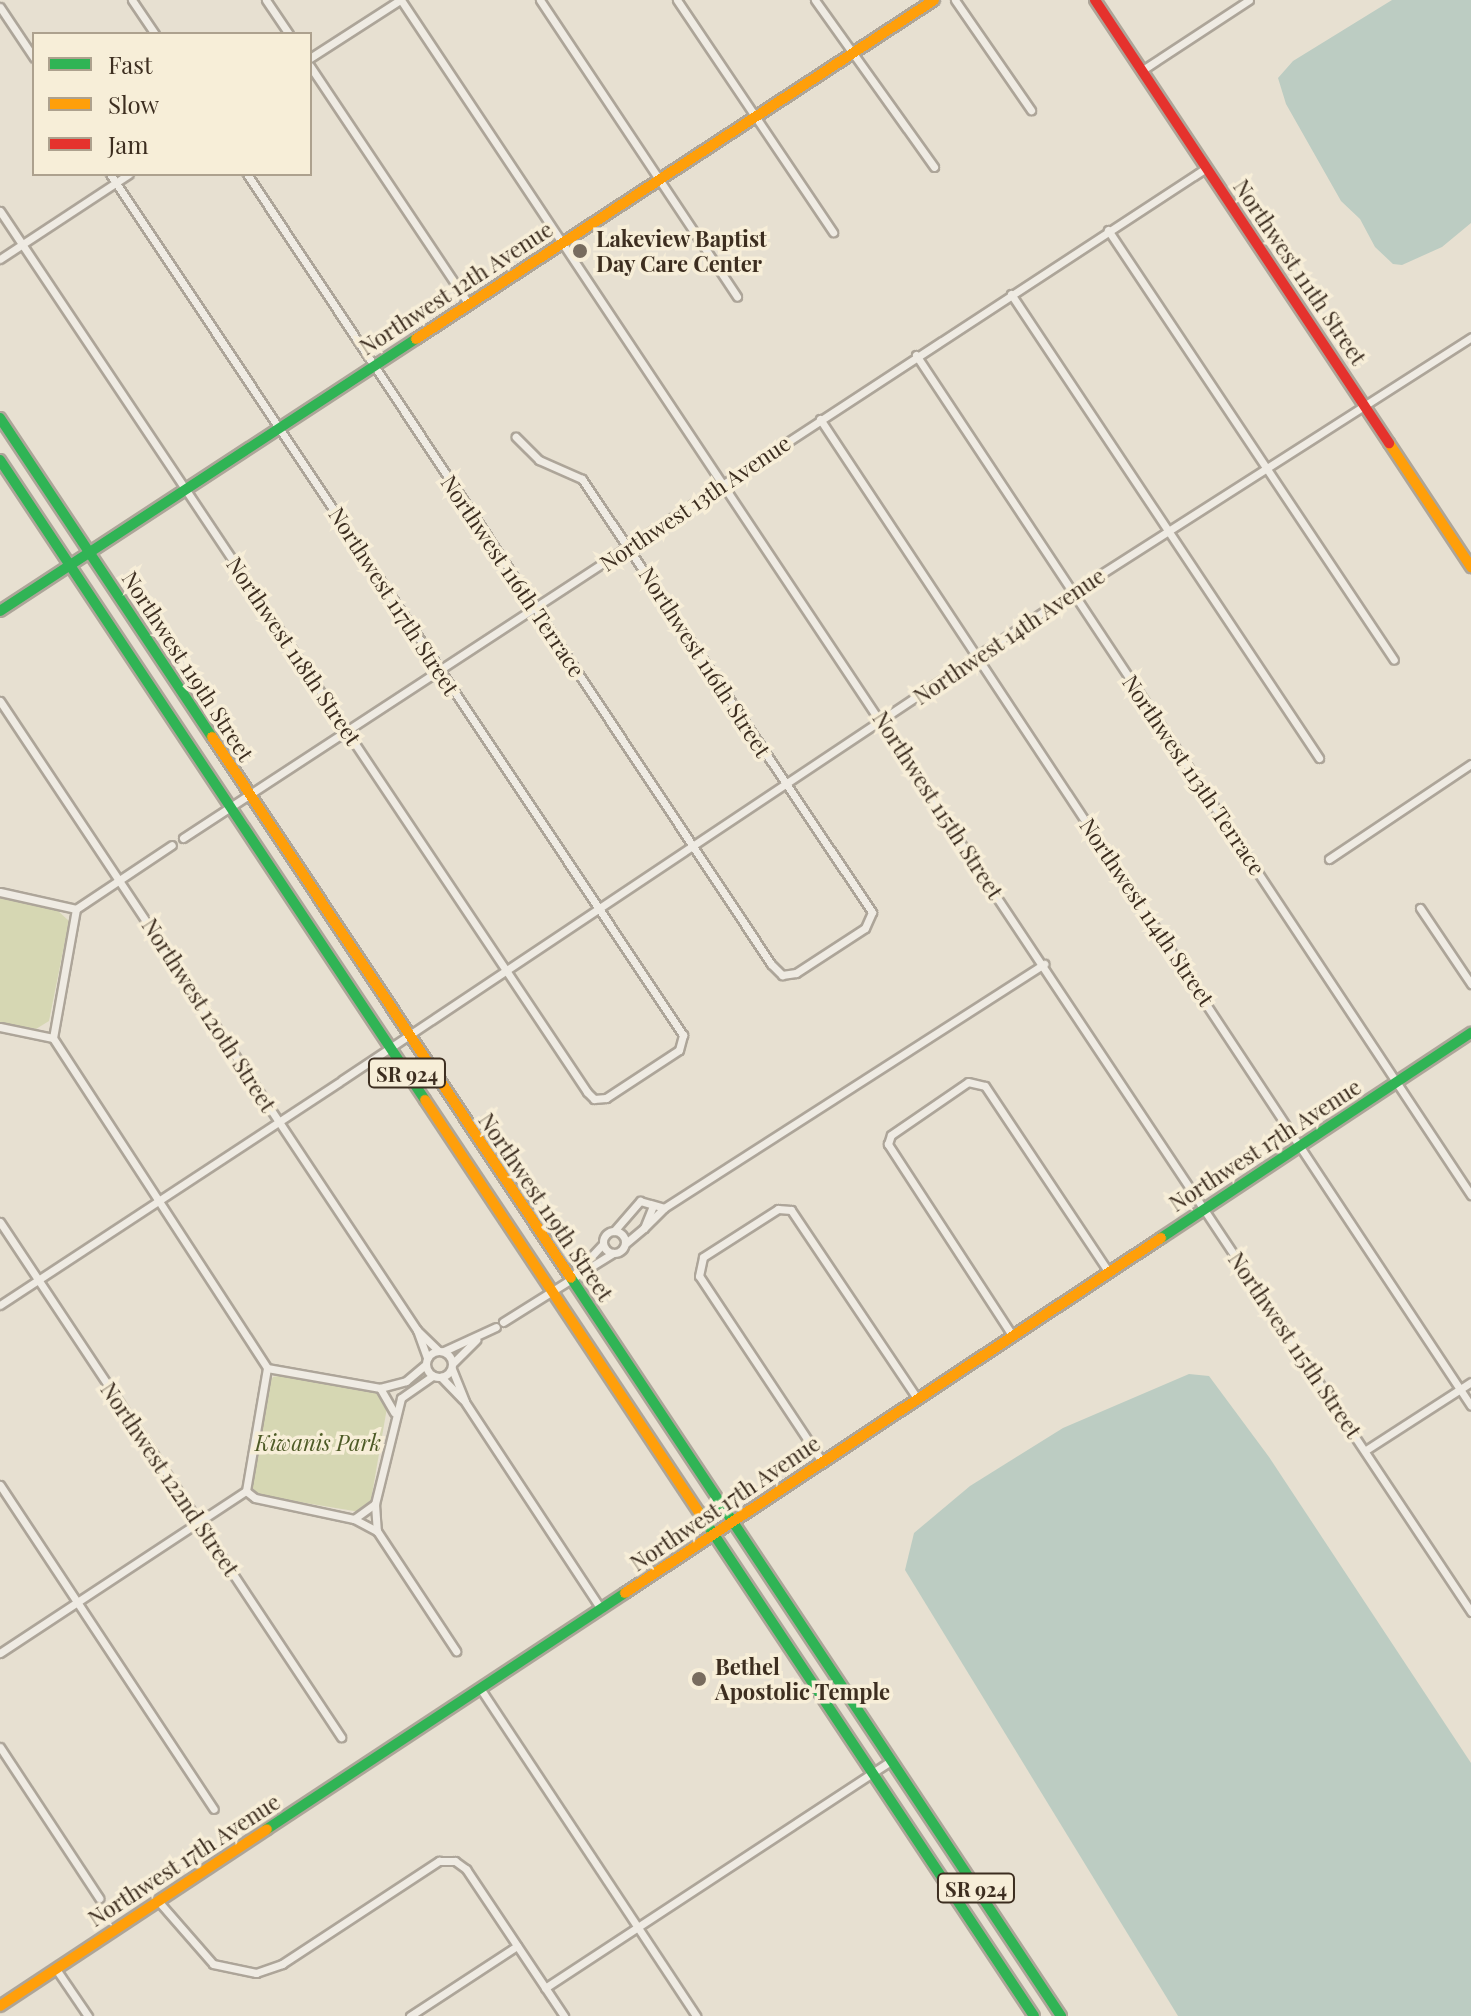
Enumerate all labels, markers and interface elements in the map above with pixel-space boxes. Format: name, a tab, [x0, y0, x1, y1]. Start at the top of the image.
legend	[32, 32, 312, 176]
text: Fast	[108, 48, 153, 80]
text: Slow	[108, 88, 159, 120]
text: Jam	[108, 128, 149, 160]
street label: Northwest 111th Street	[1228, 174, 1372, 370]
street label: Northwest 12th Avenue	[354, 215, 558, 361]
place label: Lakeview Baptist Day Care Center	[596, 225, 767, 276]
marker: Lakeview Baptist Day Care Center	[571, 242, 589, 260]
street label: Northwest 13th Avenue	[594, 429, 796, 577]
street label: Northwest 116th Terrace	[435, 470, 591, 682]
street label: Northwest 117th Street	[323, 502, 465, 700]
street label: Northwest 118th Street	[221, 552, 367, 750]
street label: Northwest 116th Street	[634, 562, 776, 762]
street label: Northwest 14th Avenue	[908, 562, 1110, 710]
street label: Northwest 119th Street	[117, 566, 259, 766]
street label: Northwest 113th Terrace	[1117, 669, 1271, 881]
street label: Northwest 115th Street	[867, 706, 1009, 904]
street label: Northwest 114th Street	[1074, 813, 1220, 1011]
street label: Northwest 120th Street	[136, 913, 282, 1117]
road number: SR 924	[367, 1057, 447, 1089]
street label: Northwest 17th Avenue	[1164, 1073, 1366, 1217]
street label: Northwest 119th Street	[473, 1108, 619, 1306]
street label: Northwest 115th Street	[1223, 1247, 1367, 1443]
street label: Northwest 122nd Street	[95, 1377, 245, 1581]
street label: Northwest 17th Avenue	[625, 1429, 825, 1577]
park label: Kiwanis Park	[255, 1430, 381, 1456]
place label: Bethel Apostolic Temple	[715, 1653, 891, 1704]
marker: Bethel Apostolic Temple	[690, 1670, 708, 1688]
street label: Northwest 17th Avenue	[83, 1788, 285, 1932]
road number: SR 924	[936, 1872, 1016, 1904]

